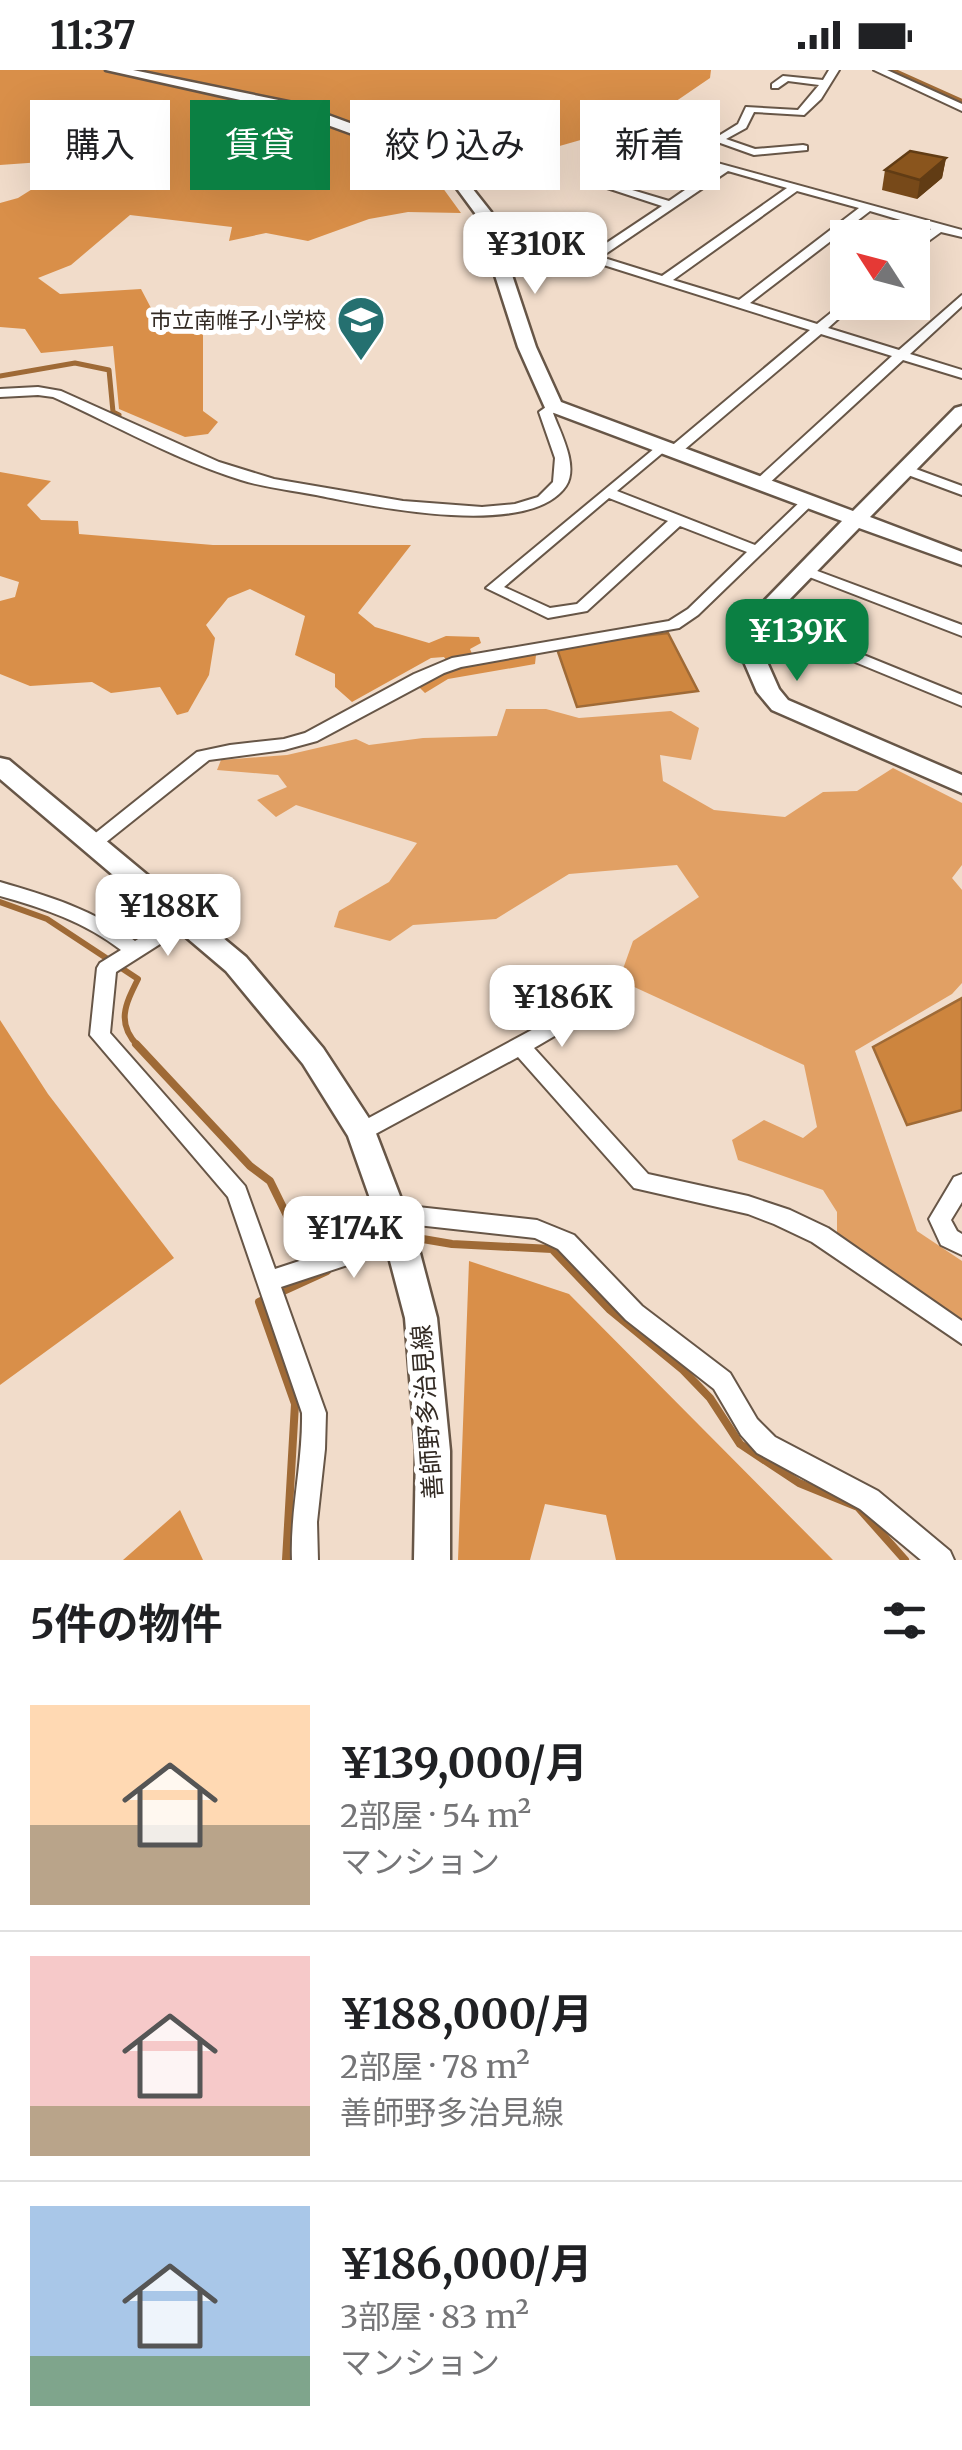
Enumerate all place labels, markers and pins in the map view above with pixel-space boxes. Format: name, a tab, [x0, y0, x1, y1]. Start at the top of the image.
pin: ¥310K	[465, 212, 605, 297]
school or university icon: 市立南帷子小学校	[335, 294, 387, 362]
place label: 市立南帷子小学校	[150, 306, 326, 334]
pin: ¥139K	[727, 599, 867, 684]
pin: ¥188K	[98, 874, 238, 959]
pin: ¥186K	[492, 965, 632, 1050]
pin: ¥174K	[284, 1196, 424, 1281]

